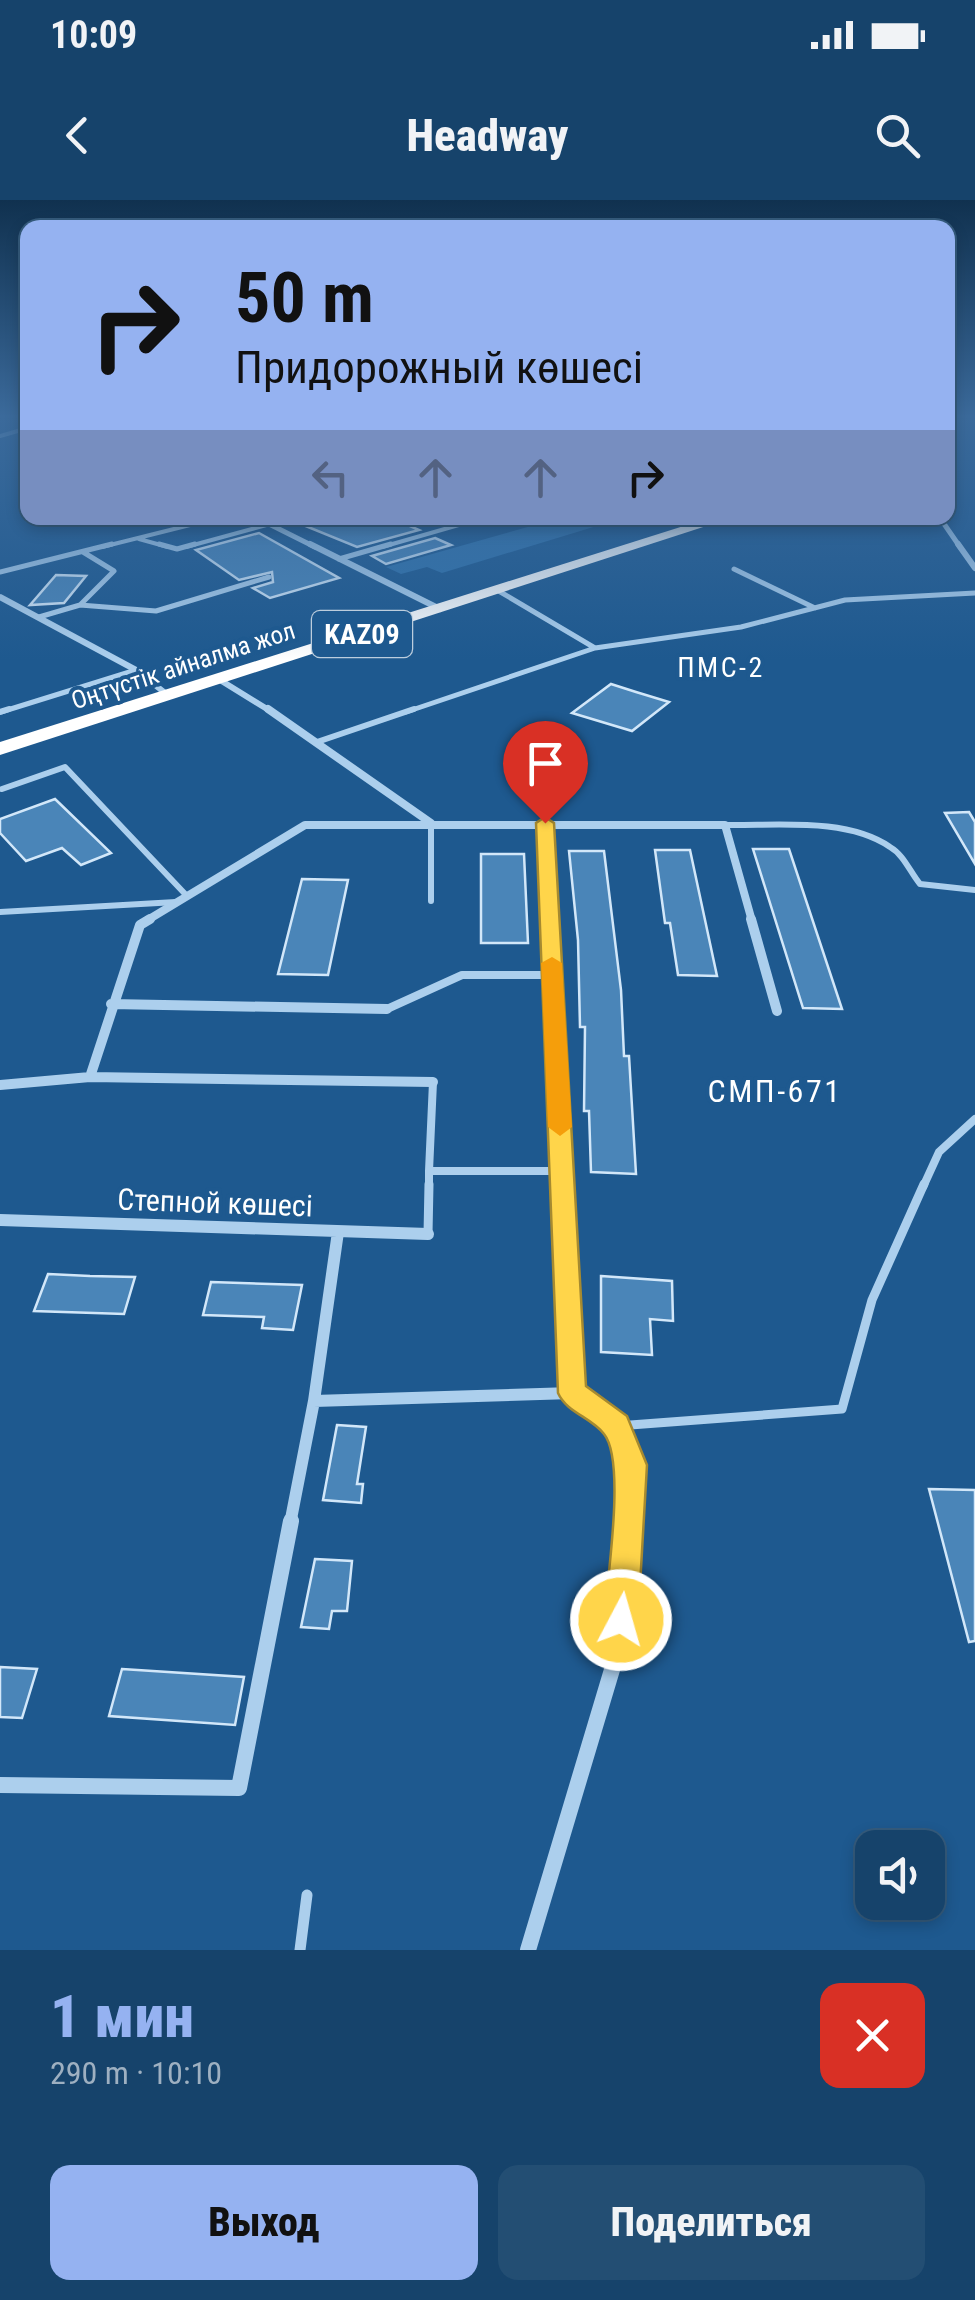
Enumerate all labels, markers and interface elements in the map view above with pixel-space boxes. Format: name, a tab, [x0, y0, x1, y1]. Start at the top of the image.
text: 10:09	[50, 13, 137, 57]
icon: back	[50, 108, 105, 163]
icon: search	[870, 108, 925, 163]
text: Headway	[406, 109, 569, 162]
text: 50 m	[235, 257, 374, 339]
icon: right	[70, 260, 200, 390]
text: Придорожный көшесі	[235, 341, 643, 394]
icon: left	[303, 450, 358, 505]
icon: ahead	[408, 450, 463, 505]
icon: ahead	[513, 450, 568, 505]
icon: right	[618, 450, 673, 505]
road number: KAZ09	[312, 611, 412, 657]
street label: Оңтүстік айналма жол	[68, 616, 299, 715]
district label: ПМС-2	[677, 651, 765, 684]
pin	[503, 721, 588, 824]
icon: arrive	[518, 736, 573, 791]
district label: СМП-671	[708, 1072, 843, 1110]
street label: Степной көшесі	[117, 1182, 313, 1223]
position arrow	[569, 1568, 673, 1672]
map controls	[855, 1830, 945, 1920]
button: sound	[855, 1830, 945, 1920]
text: 1 мин	[50, 1981, 194, 2052]
button: close	[820, 1983, 925, 2088]
text: 290 m · 10:10	[50, 2054, 222, 2092]
button: Выход	[50, 2165, 478, 2280]
button: Поделиться	[498, 2165, 925, 2280]

